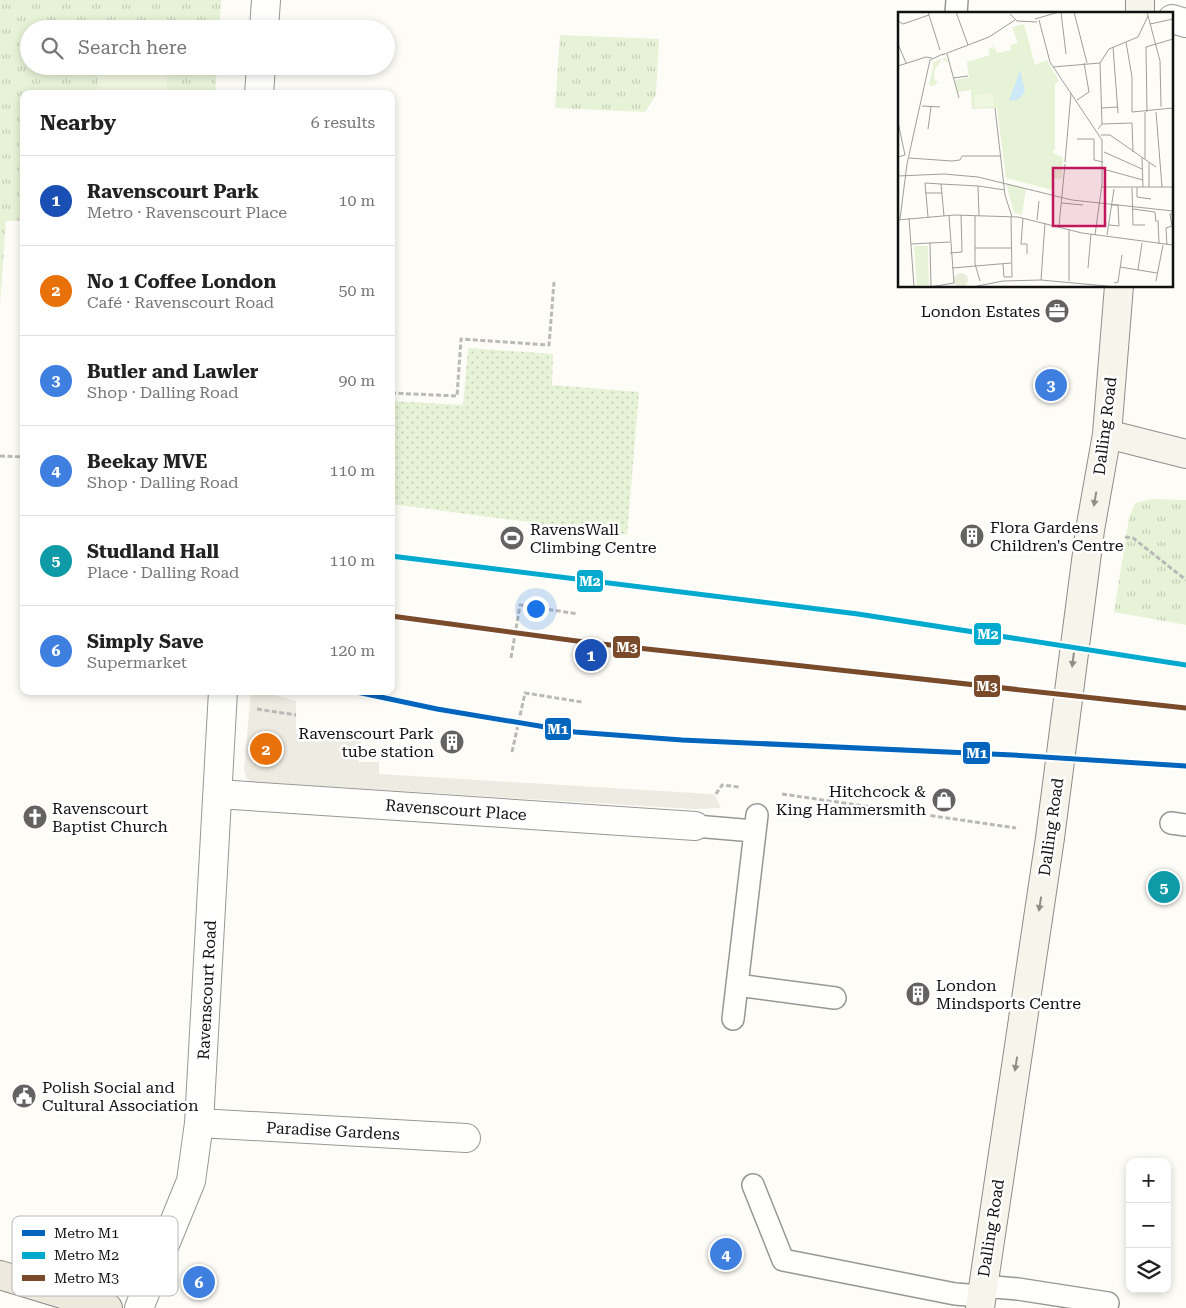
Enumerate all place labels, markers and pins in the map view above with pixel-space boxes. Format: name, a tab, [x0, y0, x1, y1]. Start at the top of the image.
office icon: London Estates	[1044, 298, 1070, 324]
place label: London Estates	[921, 302, 1040, 321]
pin: 3	[1035, 366, 1067, 404]
place label: Flora Gardens Children's Centre	[990, 518, 1124, 555]
place label: RavensWall Climbing Centre	[530, 520, 657, 557]
building icon: Flora Gardens Children's Centre	[959, 523, 985, 549]
sports icon: RavensWall Climbing Centre	[499, 525, 525, 551]
pin: 1	[575, 636, 607, 674]
place label: Ravenscourt Park tube station	[298, 724, 434, 761]
building icon: Ravenscourt Park tube station	[439, 729, 465, 755]
pin: 2	[250, 730, 282, 768]
place label: Hitchcock & King Hammersmith	[776, 782, 926, 819]
shop icon: Hitchcock & King Hammersmith	[931, 787, 957, 813]
place label: Ravenscourt Baptist Church	[52, 799, 168, 836]
church icon: Ravenscourt Baptist Church	[22, 804, 48, 830]
pin: 5	[1148, 868, 1180, 906]
place label: London Mindsports Centre	[936, 976, 1081, 1013]
building icon: London Mindsports Centre	[905, 981, 931, 1007]
place label: Polish Social and Cultural Association	[42, 1078, 199, 1115]
public building icon: Polish Social and Cultural Association	[11, 1083, 37, 1109]
pin: 4	[710, 1235, 742, 1273]
pin: 6	[183, 1263, 215, 1301]

